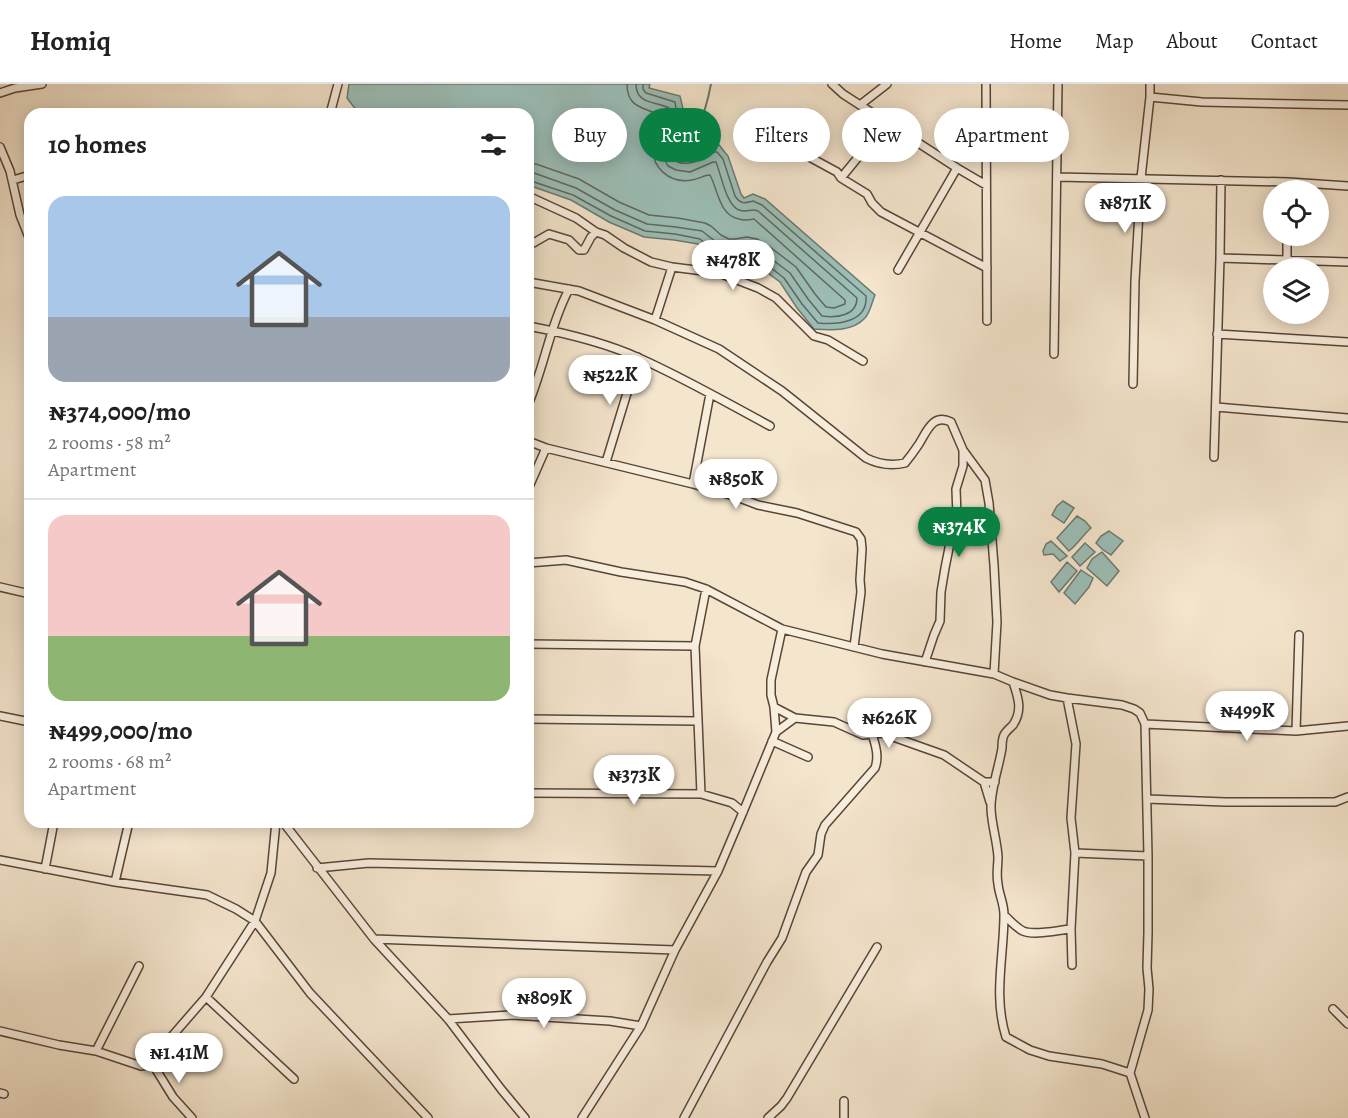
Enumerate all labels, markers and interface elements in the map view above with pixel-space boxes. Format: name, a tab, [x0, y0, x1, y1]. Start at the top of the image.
text: Homiq	[30, 22, 111, 60]
text: Home	[1009, 27, 1062, 55]
text: Map	[1095, 27, 1133, 55]
text: About	[1166, 27, 1218, 55]
text: Contact	[1251, 27, 1318, 55]
chip: Buy	[552, 108, 627, 162]
chip: Rent	[639, 108, 721, 162]
chip: Filters	[733, 108, 830, 162]
chip: New	[842, 108, 922, 162]
chip: Apartment	[934, 108, 1069, 162]
text: 10 homes	[48, 127, 147, 162]
icon: filters	[477, 128, 510, 161]
map controls	[1263, 180, 1329, 324]
button: locate	[1263, 180, 1329, 246]
pin: ₦871K	[1083, 183, 1167, 234]
text: ₦871K	[1099, 189, 1151, 216]
icon: home	[225, 235, 333, 343]
pin: ₦478K	[691, 240, 775, 291]
text: ₦478K	[706, 246, 760, 273]
button: layers	[1263, 258, 1329, 324]
pin: ₦522K	[568, 355, 652, 406]
text: ₦522K	[582, 361, 638, 388]
text: ₦374,000/mo	[48, 394, 191, 429]
text: 2 rooms · 58 m²	[48, 429, 171, 456]
text: Apartment	[48, 456, 137, 483]
pin: ₦850K	[694, 459, 778, 510]
text: ₦850K	[708, 465, 764, 492]
pin: ₦374K	[917, 507, 1001, 558]
text: ₦374K	[932, 513, 986, 540]
icon: home	[225, 554, 333, 662]
pin: ₦499K	[1205, 691, 1289, 742]
text: ₦499K	[1219, 697, 1275, 724]
pin: ₦626K	[847, 698, 931, 749]
text: ₦626K	[861, 704, 917, 731]
text: ₦499,000/mo	[48, 713, 193, 748]
text: 2 rooms · 68 m²	[48, 748, 172, 775]
pin: ₦373K	[592, 755, 676, 806]
text: ₦373K	[608, 761, 661, 788]
text: Apartment	[48, 775, 137, 802]
pin: ₦809K	[502, 978, 586, 1029]
text: ₦809K	[516, 984, 572, 1011]
pin: ₦1.41M	[130, 1033, 228, 1084]
text: ₦1.41M	[149, 1039, 209, 1066]

